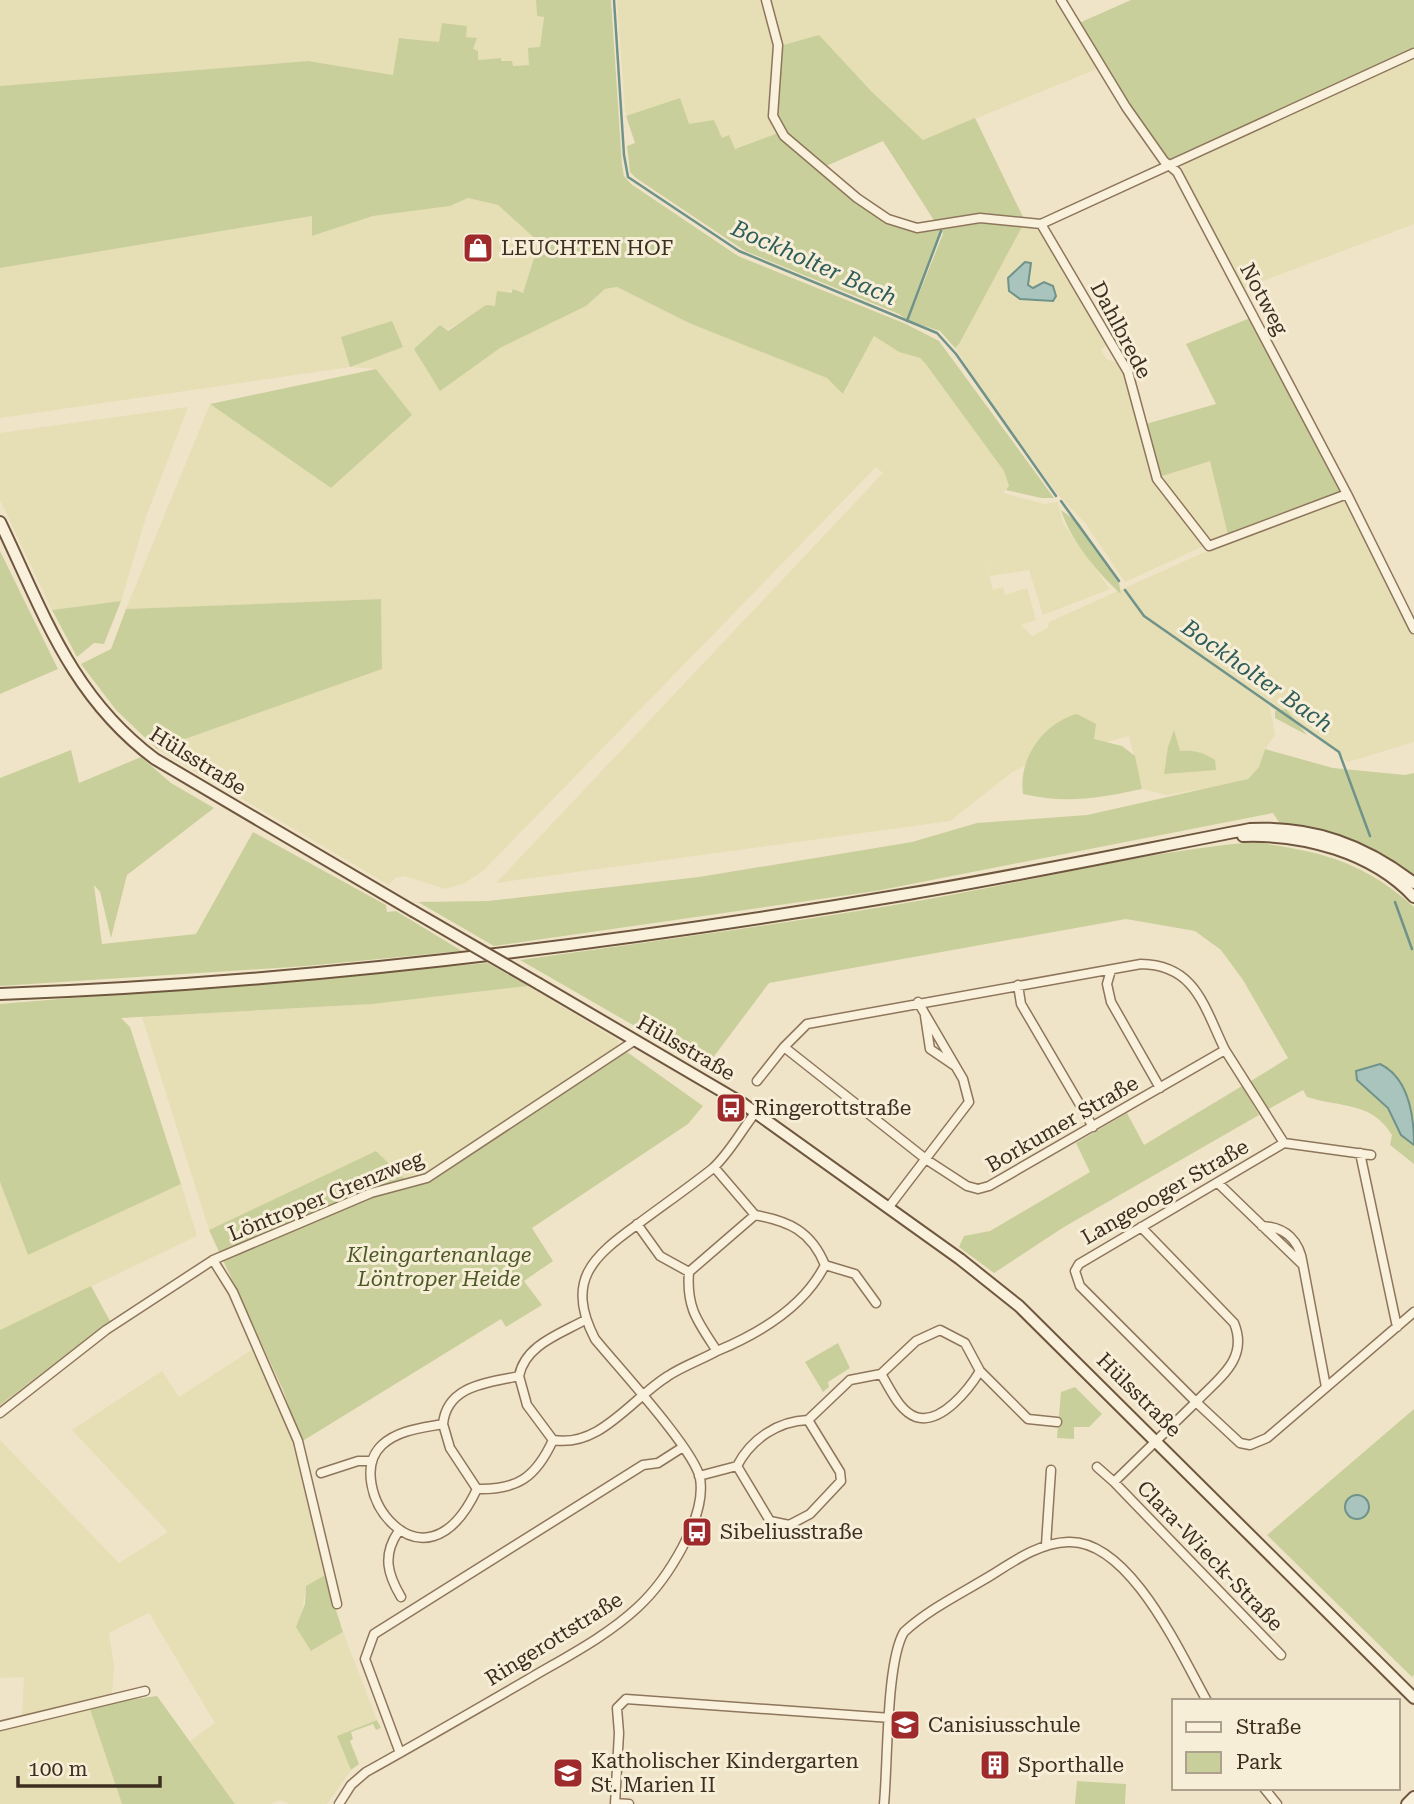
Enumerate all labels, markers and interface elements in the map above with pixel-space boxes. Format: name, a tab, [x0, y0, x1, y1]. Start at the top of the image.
water label: Bockholter Bach	[726, 214, 901, 312]
shop icon: LEUCHTEN HOF	[461, 231, 495, 265]
place label: LEUCHTEN HOF	[501, 236, 673, 260]
street label: Notweg	[1235, 259, 1293, 339]
street label: Dahlbrede	[1086, 278, 1156, 382]
water label: Bockholter Bach	[1176, 613, 1338, 738]
street label: Hülsstraße	[145, 722, 251, 800]
street label: Hülsstraße	[633, 1010, 739, 1086]
street label: Borkumer Straße	[982, 1071, 1142, 1177]
bus stop icon: Ringerottstraße	[714, 1091, 748, 1125]
place label: Ringerottstraße	[754, 1096, 911, 1120]
street label: Langeooger Straße	[1077, 1134, 1253, 1250]
street label: Löntroper Grenzweg	[225, 1146, 427, 1246]
park label: Kleingartenanlage Löntroper Heide	[346, 1243, 531, 1291]
street label: Hülsstraße	[1092, 1348, 1186, 1442]
street label: Clara-Wieck-Straße	[1132, 1476, 1288, 1636]
bus stop icon: Sibeliusstraße	[680, 1515, 714, 1549]
place label: Sibeliusstraße	[720, 1520, 863, 1544]
street label: Ringerottstraße	[481, 1587, 627, 1691]
legend	[1172, 1699, 1400, 1790]
school or university icon: Canisiusschule	[888, 1708, 922, 1742]
place label: Canisiusschule	[928, 1713, 1081, 1737]
text: Straße	[1236, 1715, 1301, 1739]
scale bar	[18, 1744, 159, 1788]
building icon: Sporthalle	[978, 1748, 1012, 1782]
place label: Katholischer Kindergarten St. Marien II	[591, 1749, 859, 1797]
text: Park	[1236, 1750, 1282, 1774]
place label: Sporthalle	[1018, 1753, 1124, 1777]
school or university icon: Katholischer Kindergarten St. Marien II	[551, 1756, 585, 1790]
text: 100 m	[28, 1757, 88, 1781]

